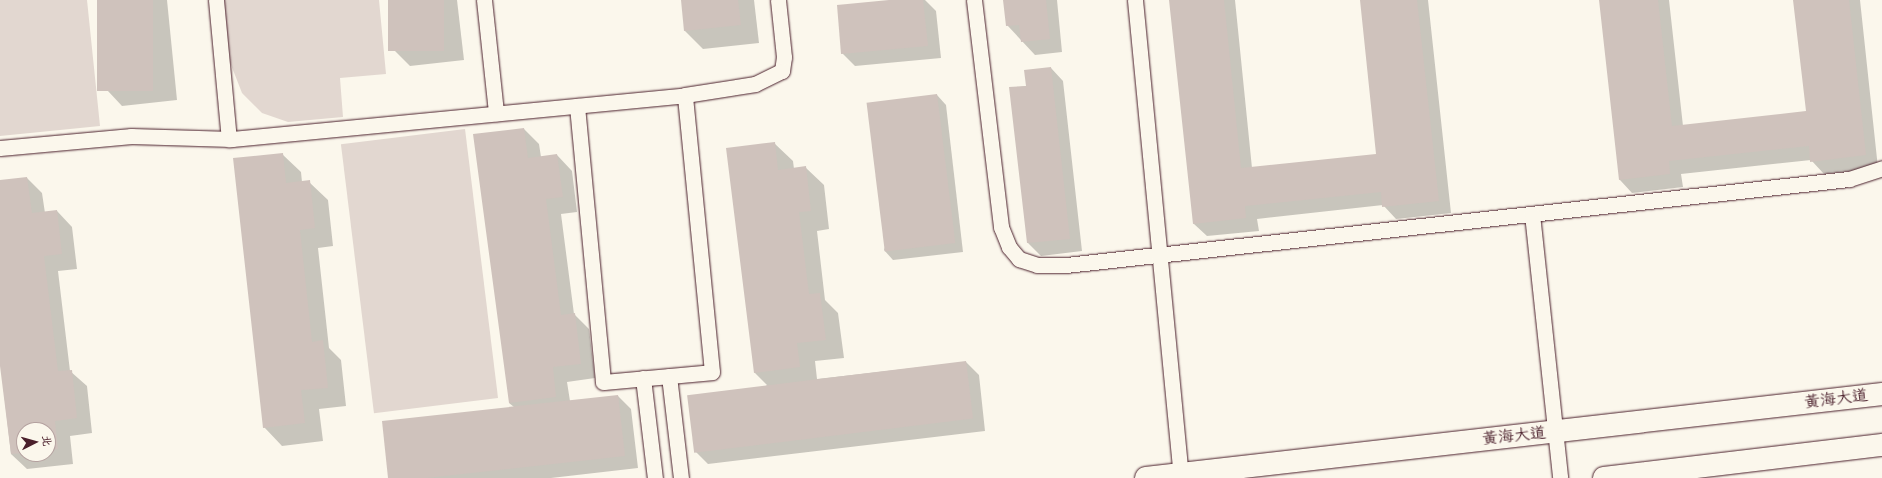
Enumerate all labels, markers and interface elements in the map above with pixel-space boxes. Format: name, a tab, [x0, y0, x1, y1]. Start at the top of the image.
street label: 黄海大道	[1803, 386, 1869, 412]
north arrow	[16, 422, 56, 462]
street label: 黄海大道	[1481, 423, 1547, 449]
text: 北	[39, 435, 54, 447]

